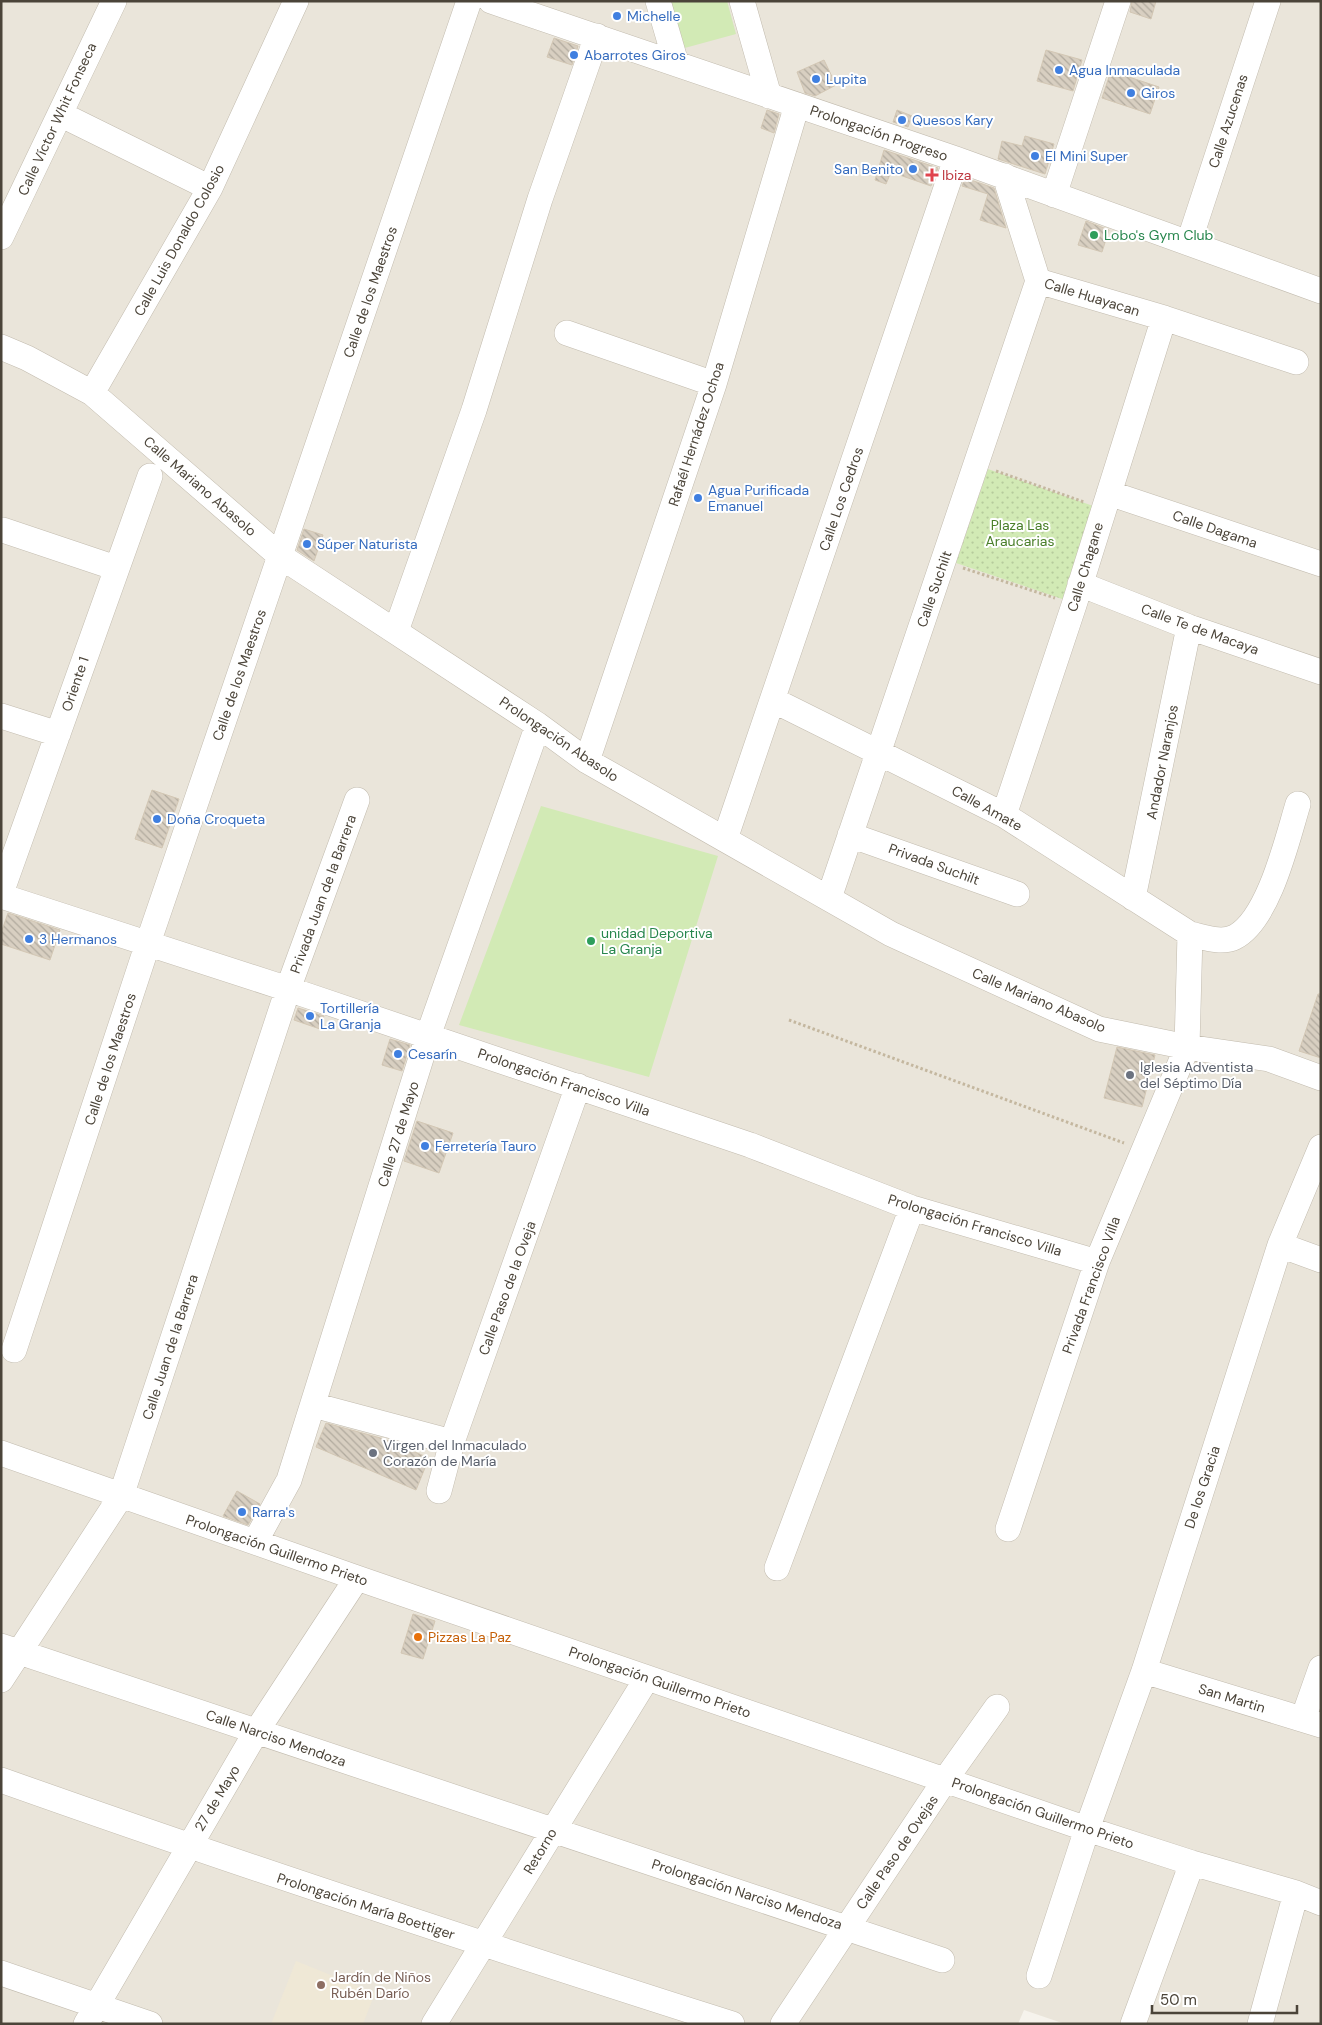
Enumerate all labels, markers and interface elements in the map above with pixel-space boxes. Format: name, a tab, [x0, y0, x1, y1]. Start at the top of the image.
place label: Michelle	[627, 7, 680, 25]
marker: Michelle	[611, 10, 623, 22]
street label: Calle Víctor Whit Fonseca	[14, 40, 100, 198]
place label: Abarrotes Giros	[584, 46, 686, 64]
marker: Abarrotes Giros	[568, 49, 580, 61]
place label: Agua Inmaculada	[1069, 61, 1180, 79]
marker: Agua Inmaculada	[1053, 64, 1065, 76]
place label: Lupita	[826, 70, 867, 88]
street label: Calle Azucenas	[1204, 72, 1252, 170]
marker: Lupita	[810, 73, 822, 85]
place label: Giros	[1141, 84, 1175, 102]
marker: Giros	[1125, 87, 1137, 99]
street label: Prolongación Progreso	[808, 101, 950, 165]
place label: Quesos Kary	[912, 111, 994, 129]
marker: Quesos Kary	[896, 114, 908, 126]
place label: El Mini Super	[1045, 147, 1128, 165]
marker: El Mini Super	[1029, 150, 1041, 162]
place label: San Benito	[834, 160, 903, 178]
street label: Calle Luis Donaldo Colosio	[130, 161, 228, 319]
marker: San Benito	[907, 163, 919, 175]
place label: Ibiza	[942, 166, 971, 184]
marker: Ibiza	[926, 169, 938, 181]
street label: Calle de los Maestros	[339, 224, 401, 360]
place label: Lobo's Gym Club	[1104, 226, 1214, 244]
marker: Lobo's Gym Club	[1088, 229, 1100, 241]
street label: Calle Huayacan	[1042, 274, 1142, 320]
street label: Rafaél Hernádez Ochoa	[664, 360, 728, 508]
street label: Calle Mariano Abasolo	[140, 432, 260, 540]
street label: Calle Los Cedros	[815, 445, 867, 553]
place label: Agua Purificada Emanuel	[708, 481, 809, 515]
marker: Agua Purificada Emanuel	[692, 492, 704, 504]
street label: Calle Dagama	[1170, 506, 1260, 552]
park label: Plaza Las Araucarias	[986, 516, 1054, 550]
street label: Calle Chagane	[1063, 520, 1107, 614]
place label: Súper Naturista	[317, 535, 418, 553]
marker: Súper Naturista	[301, 538, 313, 550]
street label: Calle Suchilt	[913, 548, 955, 630]
street label: Calle Te de Macaya	[1139, 599, 1261, 659]
street label: Calle de los Maestros	[208, 607, 270, 743]
street label: Oriente 1	[57, 654, 93, 714]
street label: Prolongación Abasolo	[496, 692, 622, 786]
street label: Andador Naranjos	[1142, 703, 1182, 821]
street label: Calle Amate	[949, 781, 1026, 835]
place label: Doña Croqueta	[167, 810, 265, 828]
street label: Privada Juan de la Barrera	[286, 812, 360, 976]
marker: Doña Croqueta	[151, 813, 163, 825]
street label: Privada Suchilt	[886, 839, 982, 889]
place label: unidad Deportiva La Granja	[601, 924, 713, 958]
place label: 3 Hermanos	[39, 930, 117, 948]
marker: 3 Hermanos	[23, 933, 35, 945]
marker: unidad Deportiva La Granja	[585, 935, 597, 947]
street label: Calle Mariano Abasolo	[969, 964, 1109, 1036]
street label: Calle de los Maestros	[80, 991, 140, 1127]
place label: Tortillería La Granja	[320, 999, 381, 1033]
marker: Tortillería La Granja	[304, 1010, 316, 1022]
street label: Prolongación Francisco Villa	[476, 1044, 652, 1120]
place label: Cesarín	[408, 1045, 457, 1063]
marker: Cesarín	[392, 1048, 404, 1060]
place label: Iglesia Adventista del Séptimo Día	[1140, 1058, 1253, 1092]
marker: Iglesia Adventista del Séptimo Día	[1124, 1069, 1136, 1081]
street label: Calle 27 de Mayo	[373, 1079, 423, 1189]
place label: Ferretería Tauro	[435, 1137, 537, 1155]
marker: Ferretería Tauro	[419, 1140, 431, 1152]
street label: Prolongación Francisco Villa	[886, 1190, 1064, 1260]
street label: Privada Francisco Villa	[1058, 1214, 1124, 1356]
street label: Calle Paso de la Oveja	[474, 1218, 540, 1358]
street label: Calle Juan de la Barrera	[138, 1272, 202, 1422]
place label: Virgen del Inmaculado Corazón de María	[383, 1436, 527, 1470]
street label: De los Gracia	[1180, 1443, 1224, 1531]
marker: Virgen del Inmaculado Corazón de María	[367, 1447, 379, 1459]
place label: Rarra's	[252, 1503, 295, 1521]
marker: Rarra's	[236, 1506, 248, 1518]
street label: Prolongación Guillermo Prieto	[184, 1510, 370, 1590]
place label: Pizzas La Paz	[428, 1628, 511, 1646]
marker: Pizzas La Paz	[412, 1631, 424, 1643]
street label: Prolongación Guillermo Prieto	[567, 1642, 753, 1722]
street label: San Martin	[1196, 1679, 1268, 1717]
street label: Calle Narciso Mendoza	[204, 1706, 348, 1770]
street label: 27 de Mayo	[190, 1762, 244, 1834]
street label: Prolongación Guillermo Prieto	[950, 1773, 1136, 1853]
street label: Calle Paso de Ovejas	[852, 1791, 942, 1913]
street label: Retorno	[519, 1825, 561, 1877]
street label: Prolongación Narciso Mendoza	[650, 1855, 844, 1933]
street label: Prolongación María Boettiger	[275, 1869, 457, 1943]
place label: Jardín de Niños Rubén Darío	[331, 1968, 431, 2002]
marker: Jardín de Niños Rubén Darío	[315, 1979, 327, 1991]
scale bar	[1152, 1982, 1297, 2014]
text: 50 m	[1160, 1990, 1197, 2010]

